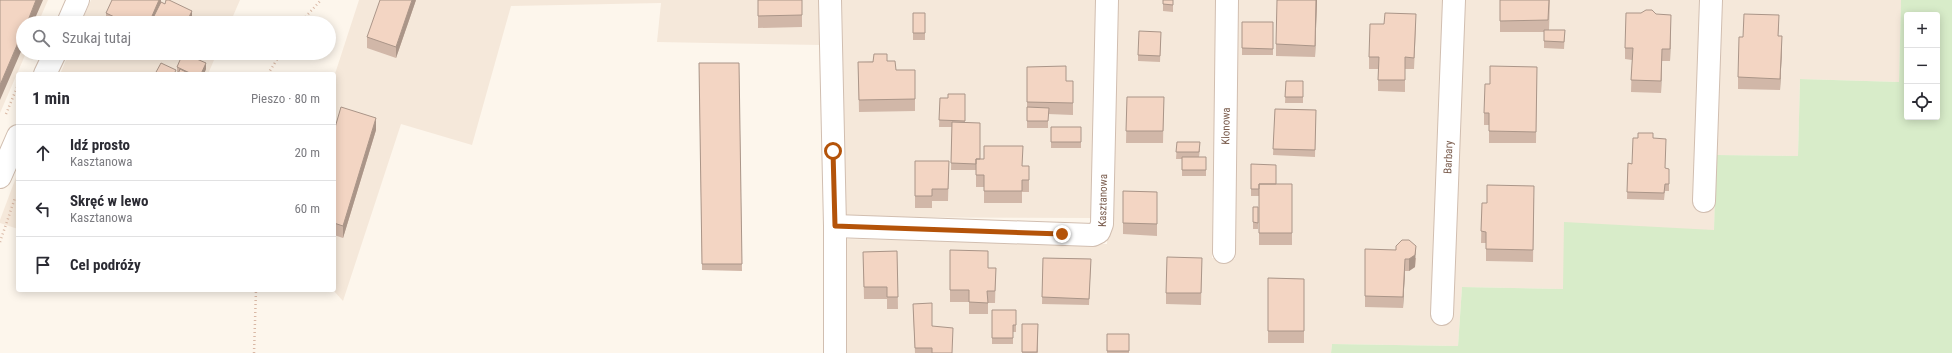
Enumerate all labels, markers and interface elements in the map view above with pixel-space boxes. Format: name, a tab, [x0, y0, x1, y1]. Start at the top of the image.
map controls	[1904, 12, 1940, 120]
button: +	[1904, 12, 1940, 48]
search box	[16, 16, 336, 60]
icon: search	[30, 27, 52, 49]
text: Szukaj tutaj	[62, 29, 131, 47]
button: −	[1904, 48, 1940, 84]
button: locate	[1904, 84, 1940, 120]
text: 1 min	[32, 88, 70, 108]
text: Pieszo · 80 m	[251, 91, 320, 106]
street label: Klonowa	[1219, 107, 1232, 145]
text: Idź prosto	[70, 136, 130, 154]
street label: Barbary	[1441, 140, 1455, 174]
icon: ahead	[32, 142, 54, 164]
route start	[824, 142, 842, 160]
text: 20 m	[294, 145, 320, 160]
text: Kasztanowa	[70, 154, 133, 169]
street label: Kasztanowa	[1095, 174, 1110, 227]
text: Skręć w lewo	[70, 192, 149, 210]
icon: left	[32, 198, 54, 220]
text: 60 m	[294, 201, 320, 216]
text: Kasztanowa	[70, 210, 133, 225]
route end	[1053, 225, 1071, 243]
icon: arrive	[32, 254, 54, 276]
text: Cel podróży	[70, 256, 141, 274]

